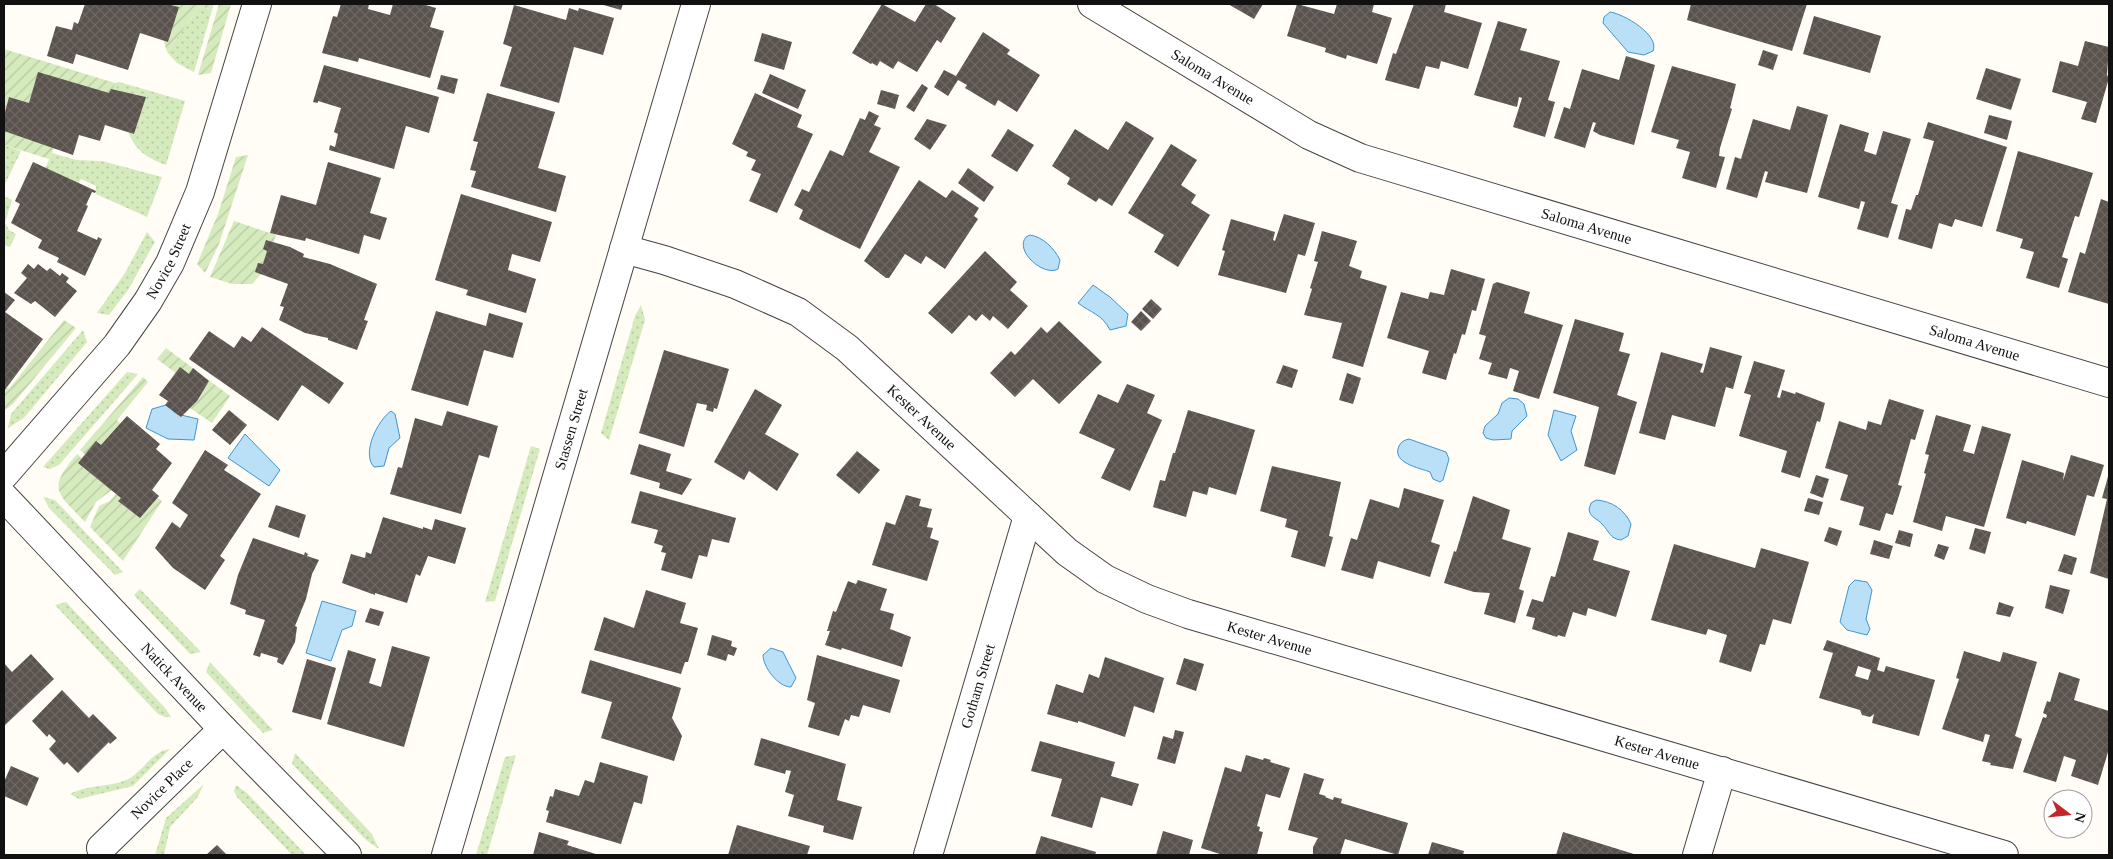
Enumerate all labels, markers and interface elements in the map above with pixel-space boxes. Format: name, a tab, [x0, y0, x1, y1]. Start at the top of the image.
street label: Saloma Avenue	[1169, 46, 1257, 108]
street label: Saloma Avenue	[1539, 205, 1634, 247]
street label: Novice Street	[143, 220, 194, 302]
street label: Saloma Avenue	[1927, 321, 2022, 364]
street label: Kester Avenue	[884, 382, 960, 453]
street label: Stassen Street	[552, 386, 591, 471]
street label: Kester Avenue	[1225, 618, 1314, 658]
street label: Natick Avenue	[138, 640, 211, 715]
street label: Gotham Street	[958, 641, 998, 730]
street label: Kester Avenue	[1613, 732, 1702, 773]
street label: Novice Place	[128, 755, 196, 822]
north arrow	[2043, 789, 2093, 839]
text: N	[2071, 811, 2089, 824]

